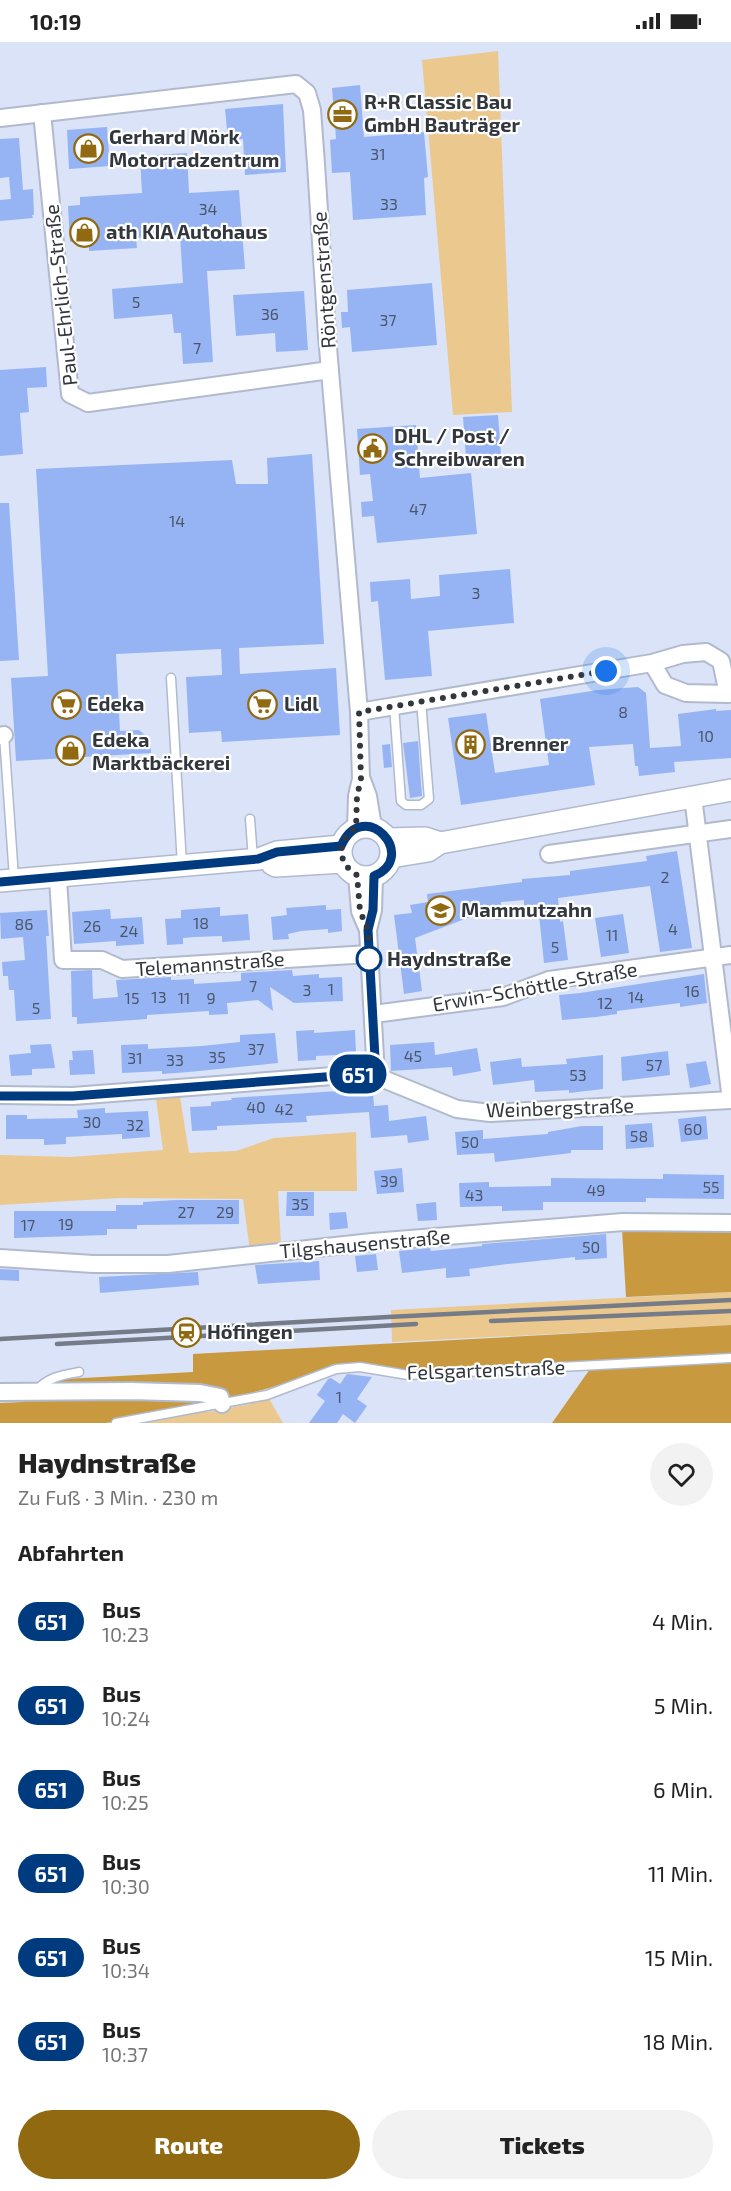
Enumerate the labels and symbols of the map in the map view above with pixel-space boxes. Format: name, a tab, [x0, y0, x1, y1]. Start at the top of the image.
place label: R+R Classic Bau GmbH Bauträger	[364, 89, 521, 136]
office icon: R+R Classic Bau GmbH Bauträger	[327, 98, 359, 130]
place label: Gerhard Mörk Motorradzentrum	[109, 124, 279, 171]
shop icon: Gerhard Mörk Motorradzentrum	[72, 132, 104, 164]
house number: 31	[370, 144, 386, 163]
house number: 33	[380, 194, 398, 213]
house number: 34	[199, 199, 218, 218]
street label: Paul-Ehrlich-Straße	[39, 203, 81, 387]
street label: Röntgenstraße	[306, 211, 340, 349]
shop icon: ath KIA Autohaus	[69, 216, 101, 248]
place label: ath KIA Autohaus	[106, 219, 268, 243]
house number: 5	[132, 292, 140, 311]
house number: 36	[261, 304, 279, 323]
house number: 37	[379, 310, 397, 329]
house number: 7	[193, 338, 201, 357]
place label: DHL / Post / Schreibwaren	[394, 423, 525, 470]
public building icon: DHL / Post / Schreibwaren	[357, 432, 389, 464]
house number: 47	[409, 499, 427, 518]
house number: 14	[169, 511, 185, 530]
house number: 3	[472, 583, 480, 602]
your location	[591, 656, 621, 686]
supermarket icon: Edeka	[50, 688, 82, 720]
supermarket icon: Lidl	[247, 688, 279, 720]
place label: Edeka	[87, 691, 144, 715]
place label: Lidl	[284, 691, 319, 715]
house number: 8	[618, 702, 628, 721]
house number: 10	[698, 726, 714, 745]
place label: Edeka Marktbäckerei	[92, 727, 230, 774]
building icon: Brenner	[455, 728, 487, 760]
place label: Brenner	[492, 731, 569, 755]
shop icon: Edeka Marktbäckerei	[55, 735, 87, 767]
house number: 2	[661, 867, 670, 886]
school or university icon: Mammutzahn	[424, 894, 456, 926]
place label: Mammutzahn	[461, 897, 592, 921]
house number: 18	[193, 913, 209, 932]
house number: 86	[15, 914, 33, 933]
house number: 26	[83, 916, 101, 935]
house number: 4	[668, 919, 678, 938]
house number: 24	[120, 921, 139, 940]
house number: 11	[606, 925, 618, 944]
house number: 5	[551, 937, 559, 956]
street label: Telemannstraße	[134, 946, 285, 980]
marker: Haydnstraße	[356, 946, 382, 972]
place label: Haydnstraße	[387, 946, 511, 971]
street label: Erwin-Schöttle-Straße	[431, 956, 639, 1016]
house number: 7	[249, 976, 257, 995]
house number: 1	[328, 979, 334, 998]
house number: 3	[303, 980, 311, 999]
house number: 16	[684, 981, 700, 1000]
house number: 13	[151, 987, 167, 1006]
house number: 14	[628, 987, 644, 1006]
house number: 15	[125, 988, 139, 1007]
house number: 11	[178, 988, 190, 1007]
house number: 9	[206, 988, 216, 1007]
house number: 12	[597, 993, 613, 1012]
house number: 5	[32, 998, 40, 1017]
house number: 37	[247, 1039, 265, 1058]
house number: 45	[404, 1046, 422, 1065]
house number: 35	[208, 1047, 226, 1066]
house number: 31	[127, 1048, 143, 1067]
house number: 33	[166, 1050, 184, 1069]
line badge: 651	[324, 1054, 392, 1094]
house number: 57	[646, 1055, 662, 1074]
house number: 53	[569, 1065, 587, 1084]
street label: Weinbergstraße	[485, 1092, 634, 1122]
house number: 40	[246, 1097, 266, 1116]
house number: 42	[275, 1099, 293, 1118]
house number: 30	[83, 1112, 101, 1131]
house number: 32	[126, 1115, 144, 1134]
house number: 60	[684, 1119, 702, 1138]
house number: 58	[630, 1126, 648, 1145]
house number: 50	[461, 1132, 479, 1151]
house number: 39	[380, 1171, 398, 1190]
house number: 55	[702, 1177, 720, 1196]
house number: 49	[587, 1180, 606, 1199]
house number: 43	[465, 1185, 483, 1204]
house number: 35	[291, 1194, 309, 1213]
house number: 27	[177, 1202, 195, 1221]
house number: 29	[216, 1202, 234, 1221]
house number: 19	[58, 1214, 74, 1233]
house number: 17	[21, 1215, 35, 1234]
street label: Tilgshausenstraße	[278, 1224, 451, 1262]
house number: 50	[582, 1237, 600, 1256]
station icon: Höfingen	[170, 1316, 202, 1348]
place label: Höfingen	[207, 1319, 293, 1343]
street label: Felsgartenstraße	[406, 1354, 566, 1384]
house number: 1	[336, 1387, 342, 1406]

